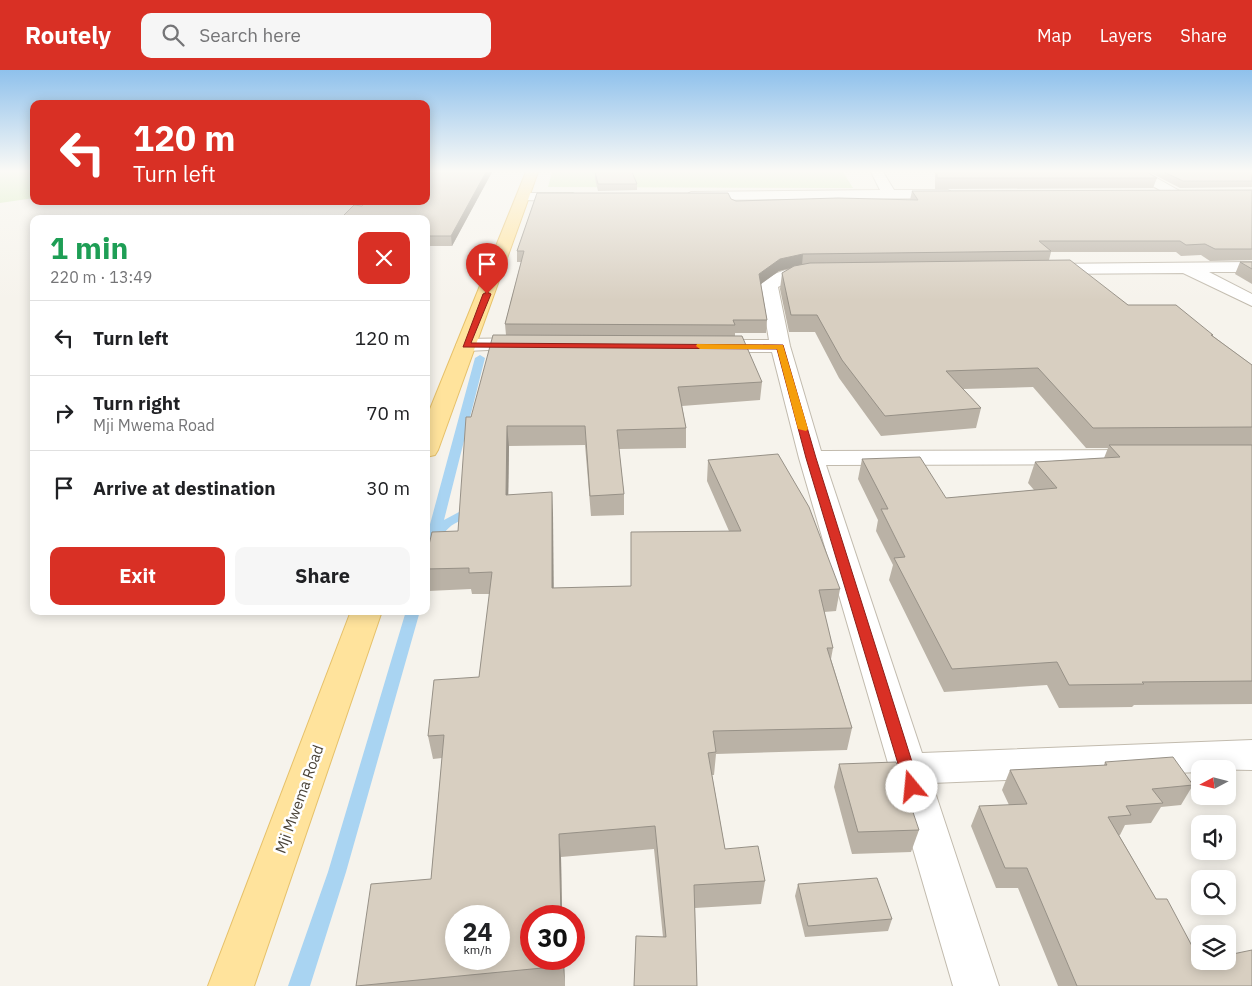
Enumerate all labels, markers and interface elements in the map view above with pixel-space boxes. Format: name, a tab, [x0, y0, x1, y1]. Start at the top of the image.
search box	[141, 13, 491, 58]
text: Routely	[25, 19, 111, 51]
icon: search	[159, 21, 187, 49]
text: Search here	[199, 23, 301, 47]
text: Map	[1037, 24, 1072, 47]
text: Layers	[1100, 24, 1152, 47]
text: Share	[1180, 24, 1227, 47]
text: 120 m	[133, 115, 236, 161]
icon: left	[50, 120, 115, 185]
text: Turn left	[133, 159, 216, 188]
text: 1 min	[50, 228, 128, 267]
button: close	[358, 232, 410, 284]
pin	[466, 243, 508, 294]
icon: arrive	[473, 250, 501, 278]
text: 220 m · 13:49	[50, 267, 152, 287]
icon: left	[50, 324, 78, 352]
text: Turn left	[93, 326, 169, 350]
text: 120 m	[355, 326, 410, 350]
text: Turn right	[93, 391, 180, 415]
icon: right	[50, 399, 78, 427]
text: 70 m	[366, 401, 410, 425]
text: Mji Mwema Road	[93, 415, 215, 435]
icon: arrive	[50, 474, 78, 502]
text: Arrive at destination	[93, 476, 276, 500]
text: 30 m	[366, 476, 410, 500]
button: Exit	[50, 547, 225, 605]
button: Share	[235, 547, 410, 605]
street label: Mji Mwema Road	[271, 742, 327, 856]
position arrow	[885, 760, 937, 812]
north arrow	[1191, 760, 1236, 805]
map controls	[1191, 760, 1236, 970]
button: sound	[1191, 815, 1236, 860]
button: search	[1191, 870, 1236, 915]
speed limit sign: 30	[520, 905, 585, 970]
text: 24	[462, 915, 493, 948]
button: layers	[1191, 925, 1236, 970]
text: km/h	[463, 942, 492, 957]

